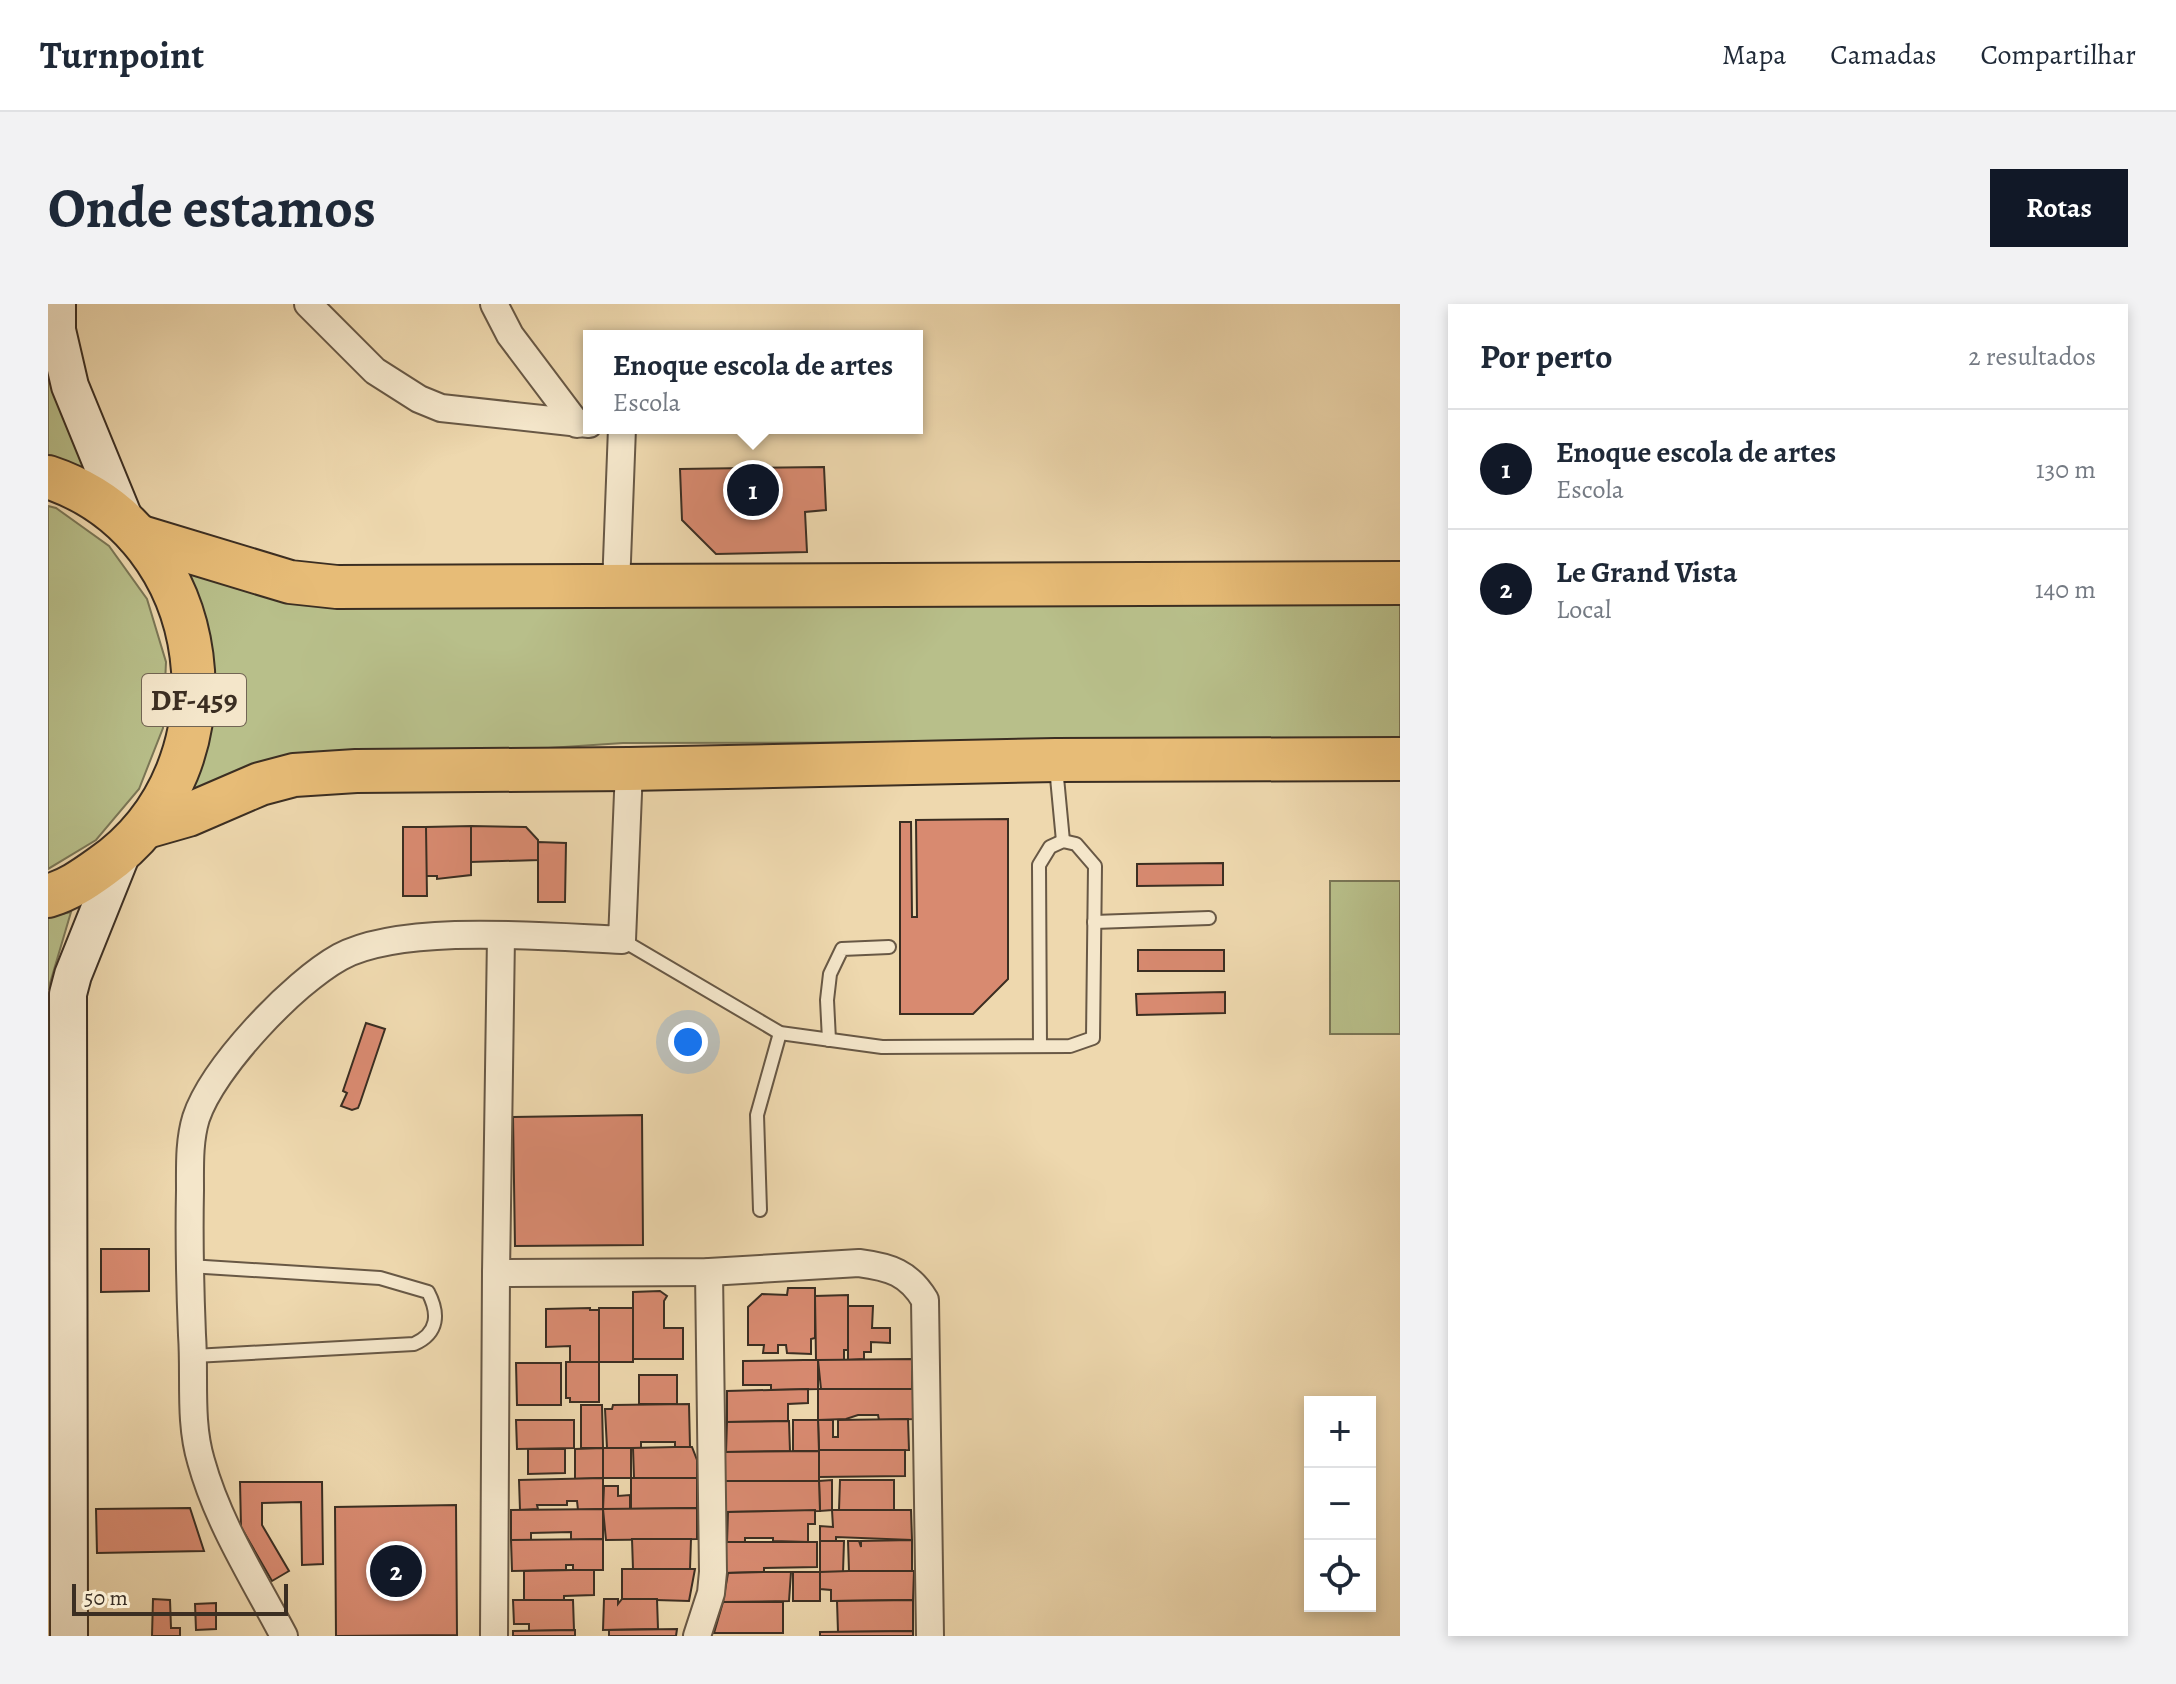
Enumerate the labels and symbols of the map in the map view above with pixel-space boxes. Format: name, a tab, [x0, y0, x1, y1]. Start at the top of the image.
pin: 1	[727, 460, 779, 520]
road number: DF-459	[142, 674, 246, 726]
your location	[668, 1022, 708, 1062]
pin: 2	[370, 1541, 422, 1601]
scale bar	[72, 1580, 288, 1616]

